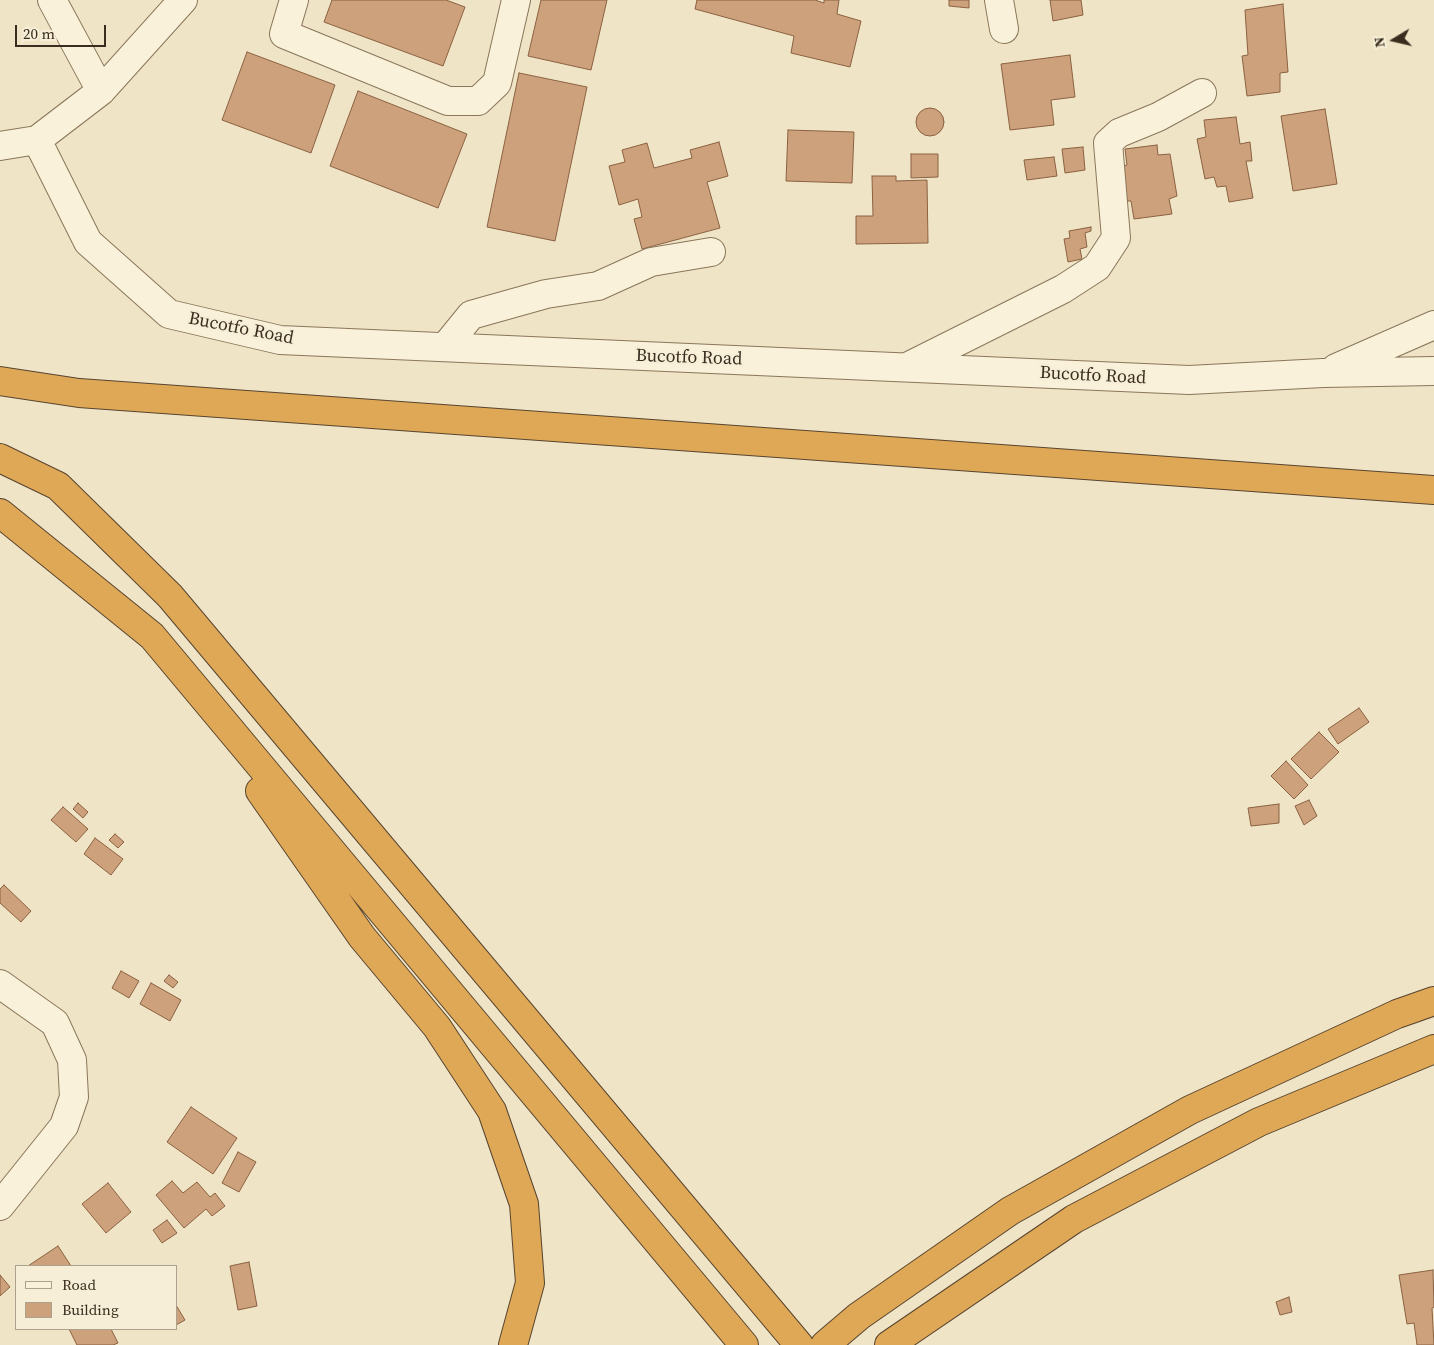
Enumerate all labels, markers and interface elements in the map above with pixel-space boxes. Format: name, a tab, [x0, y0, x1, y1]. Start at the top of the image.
scale bar	[18, 15, 109, 47]
north arrow	[1369, 15, 1419, 65]
text: 20 m	[23, 23, 55, 44]
text: N	[1369, 36, 1390, 49]
street label: Bucotfo Road	[187, 308, 295, 350]
street label: Bucotfo Road	[635, 345, 743, 371]
street label: Bucotfo Road	[1039, 362, 1147, 390]
legend	[15, 1265, 178, 1330]
text: Road	[62, 1274, 96, 1295]
text: Building	[62, 1299, 119, 1320]

